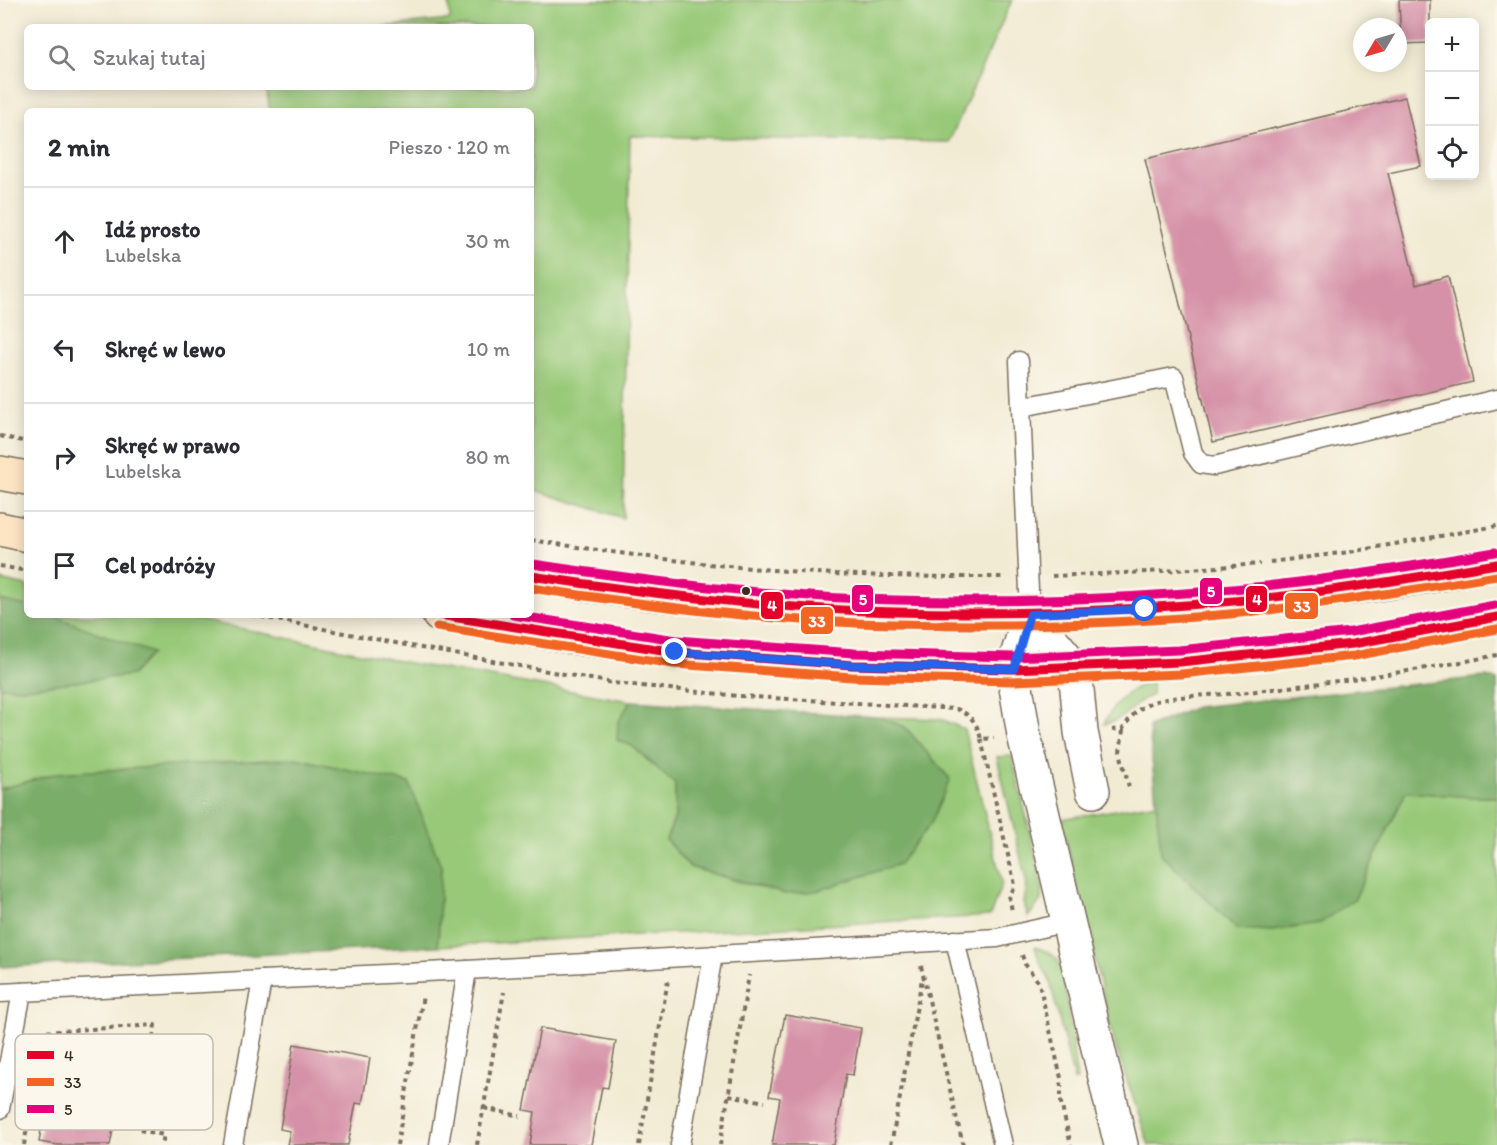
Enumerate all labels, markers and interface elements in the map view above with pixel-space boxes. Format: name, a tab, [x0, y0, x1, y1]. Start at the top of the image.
north arrow	[1353, 18, 1407, 72]
map controls	[1425, 18, 1479, 180]
button: +	[1425, 18, 1479, 72]
search box	[24, 24, 534, 90]
icon: search	[45, 41, 78, 74]
text: Szukaj tutaj	[93, 44, 206, 71]
button: −	[1425, 72, 1479, 126]
button: locate	[1425, 126, 1479, 180]
text: 2 min	[48, 131, 110, 163]
text: Pieszo · 120 m	[389, 135, 510, 159]
text: Idź prosto	[105, 216, 201, 243]
icon: ahead	[48, 225, 81, 258]
text: 30 m	[465, 229, 510, 253]
text: Lubelska	[105, 243, 181, 267]
icon: left	[48, 333, 81, 366]
text: Skręć w lewo	[105, 336, 226, 363]
text: 10 m	[467, 337, 510, 361]
text: Skręć w prawo	[105, 432, 240, 459]
icon: right	[48, 441, 81, 474]
text: 80 m	[465, 445, 510, 469]
text: Lubelska	[105, 459, 181, 483]
icon: arrive	[48, 549, 81, 582]
text: Cel podróży	[105, 552, 215, 579]
line badge: 5	[1199, 577, 1223, 605]
text: 5	[1207, 582, 1216, 601]
line badge: 5	[851, 584, 874, 613]
unlabelled marker	[740, 585, 752, 597]
line badge: 4	[1245, 585, 1268, 613]
text: 5	[859, 590, 868, 609]
text: 4	[1252, 590, 1262, 609]
line badge: 4	[760, 591, 784, 620]
line badge: 33	[1284, 592, 1319, 620]
route start	[1131, 595, 1157, 621]
text: 4	[767, 596, 777, 615]
text: 33	[1293, 597, 1311, 616]
line badge: 33	[800, 606, 834, 635]
text: 33	[808, 612, 826, 631]
route end	[661, 638, 687, 664]
legend	[15, 1034, 213, 1130]
text: 4	[64, 1046, 74, 1065]
text: 33	[64, 1073, 82, 1092]
text: 5	[64, 1100, 72, 1119]

